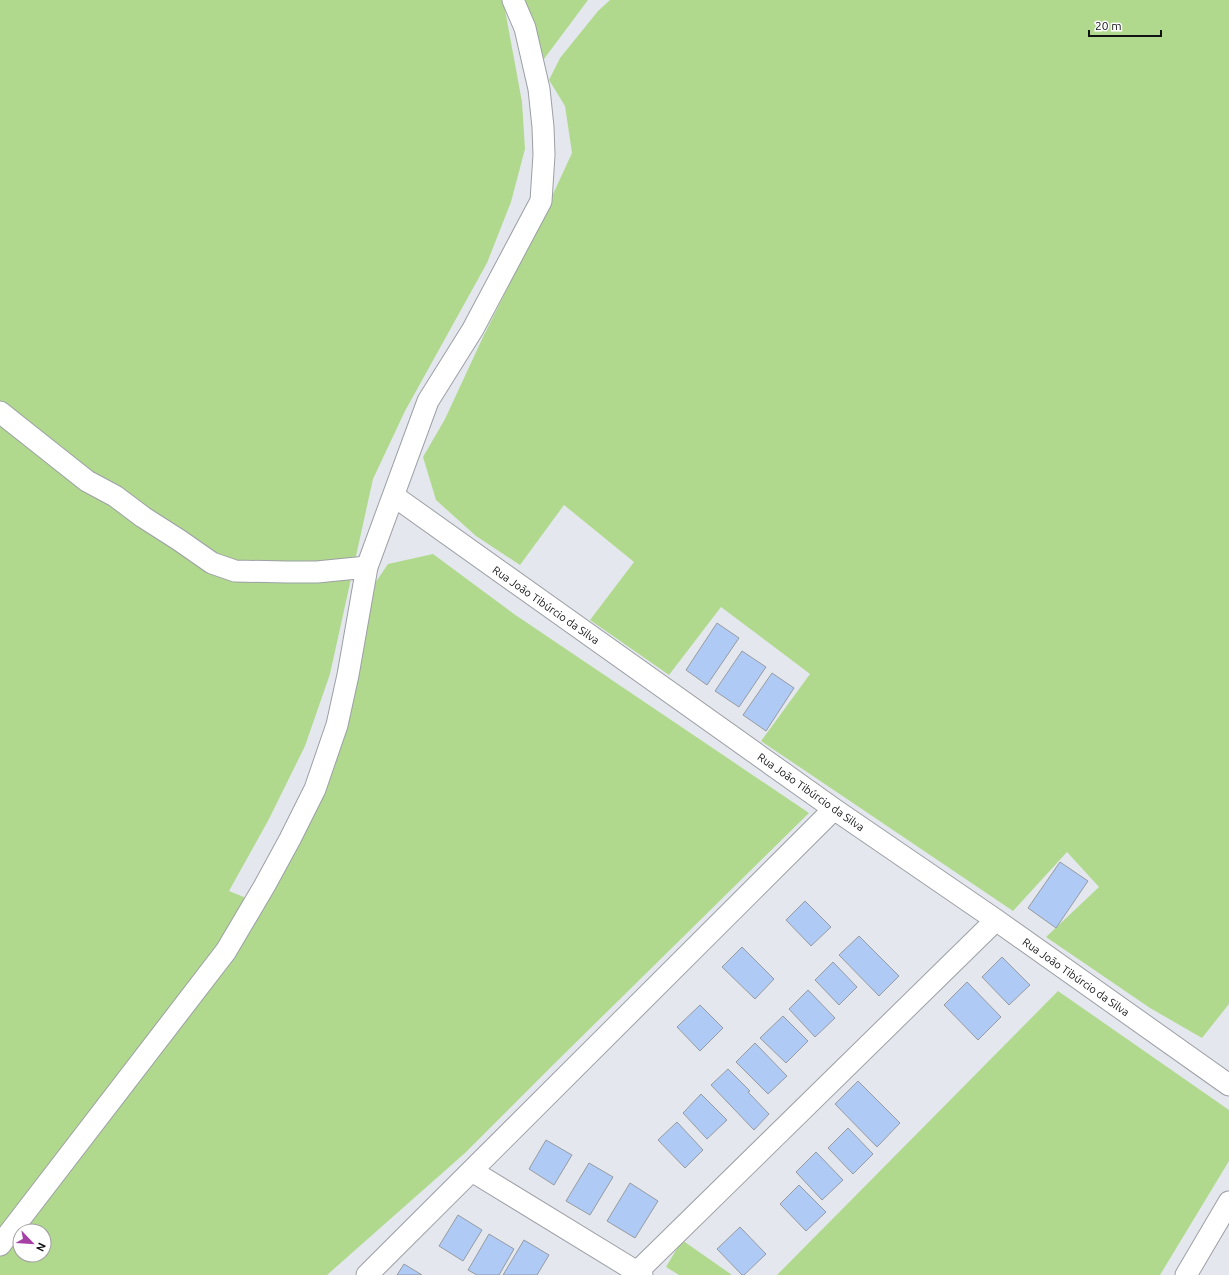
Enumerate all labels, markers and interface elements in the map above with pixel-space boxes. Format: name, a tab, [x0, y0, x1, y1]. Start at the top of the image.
scale bar	[1089, 12, 1161, 38]
text: 20 m	[1095, 19, 1122, 32]
street label: Rua João Tibúrcio da Silva	[490, 564, 602, 646]
street label: Rua João Tibúrcio da Silva	[755, 751, 867, 833]
street label: Rua João Tibúrcio da Silva	[1020, 936, 1132, 1018]
north arrow	[12, 1223, 52, 1263]
text: N	[34, 1241, 48, 1253]

